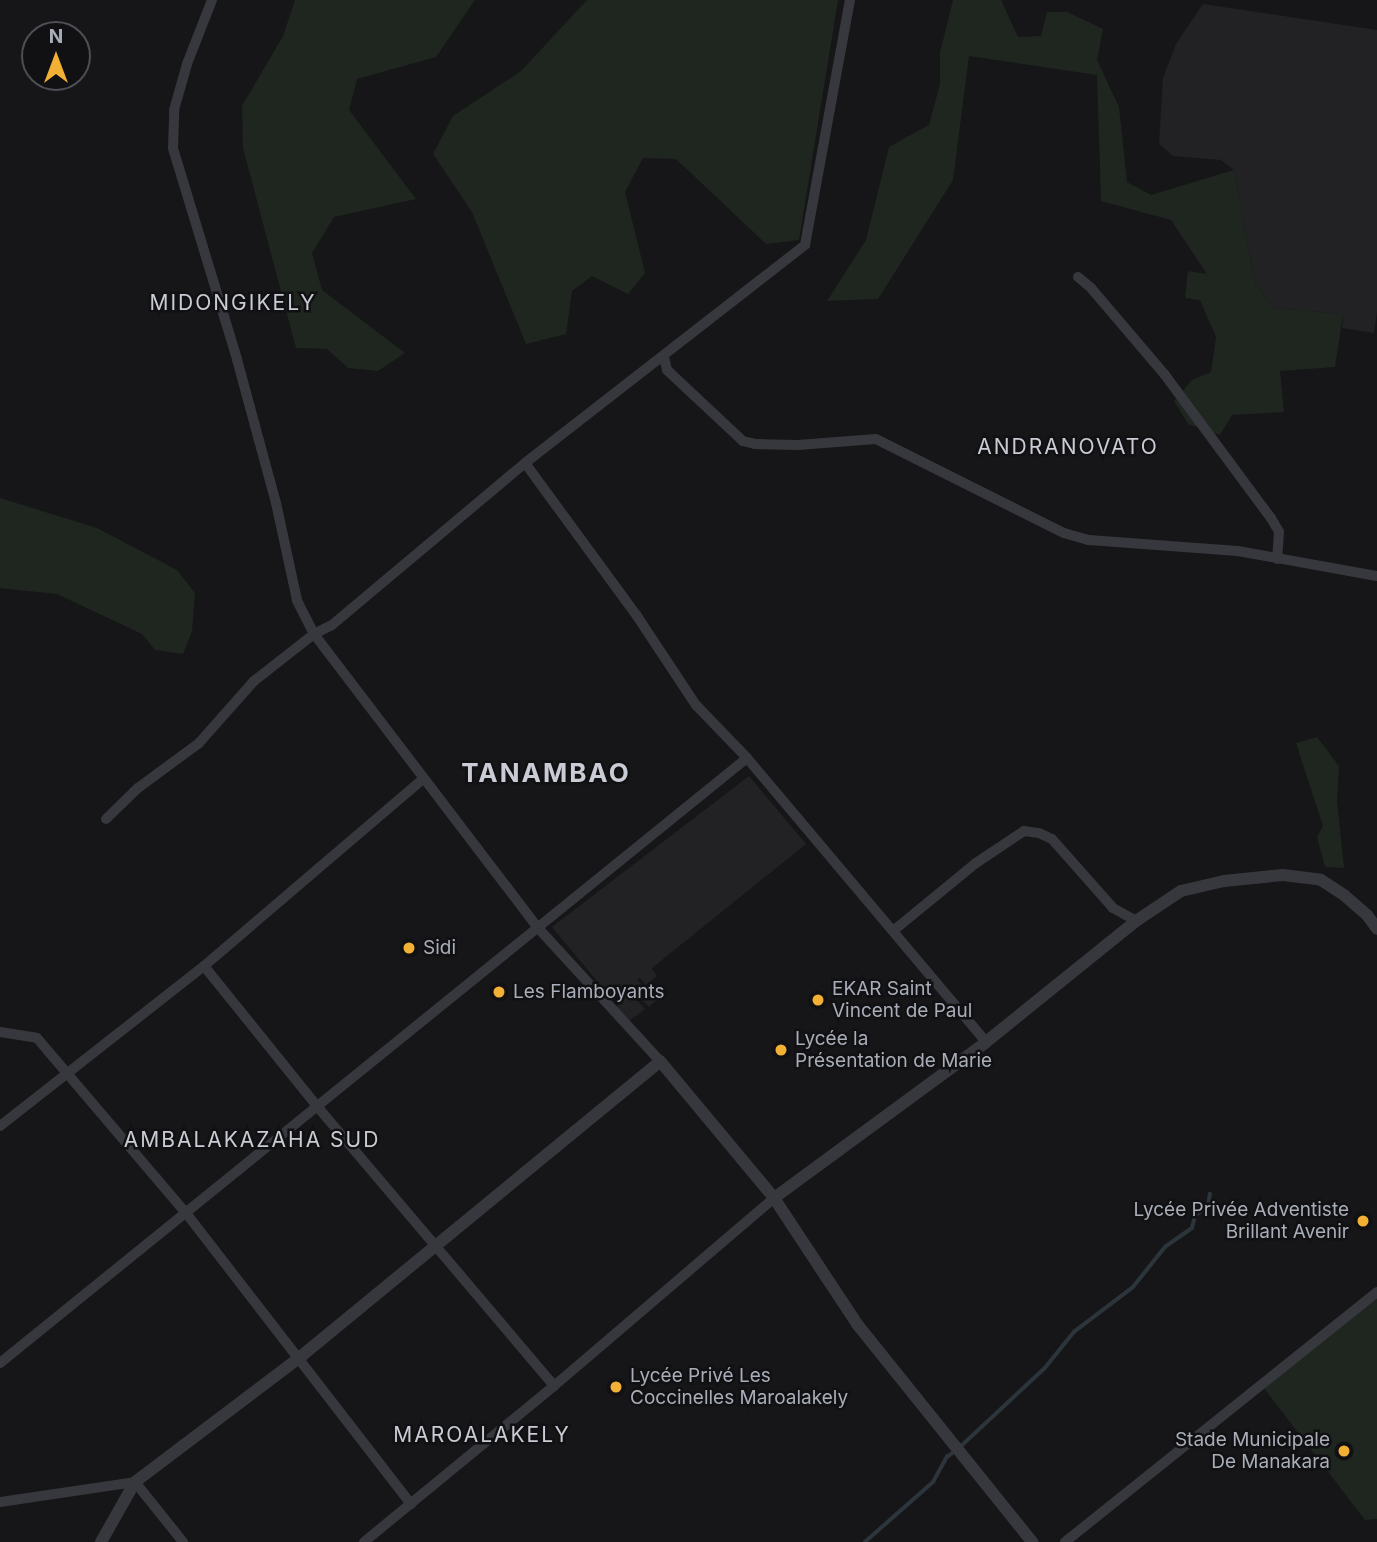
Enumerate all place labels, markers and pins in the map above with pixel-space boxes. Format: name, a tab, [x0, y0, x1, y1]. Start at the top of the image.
place label: Sidi	[423, 937, 456, 959]
marker: Sidi	[401, 940, 417, 956]
place label: EKAR Saint Vincent de Paul	[832, 978, 972, 1022]
place label: Les Flamboyants	[513, 981, 665, 1003]
marker: Les Flamboyants	[491, 984, 507, 1000]
marker: EKAR Saint Vincent de Paul	[810, 992, 826, 1008]
place label: Lycée la Présentation de Marie	[795, 1028, 992, 1072]
marker: Lycée la Présentation de Marie	[773, 1042, 789, 1058]
place label: Lycée Privée Adventiste Brillant Avenir	[1133, 1199, 1349, 1243]
marker: Lycée Privée Adventiste Brillant Avenir	[1355, 1213, 1371, 1229]
place label: Lycée Privé Les Coccinelles Maroalakely	[630, 1365, 848, 1409]
marker: Lycée Privé Les Coccinelles Maroalakely	[608, 1379, 624, 1395]
place label: Stade Municipale De Manakara	[1175, 1429, 1330, 1473]
marker: Stade Municipale De Manakara	[1336, 1443, 1352, 1459]

